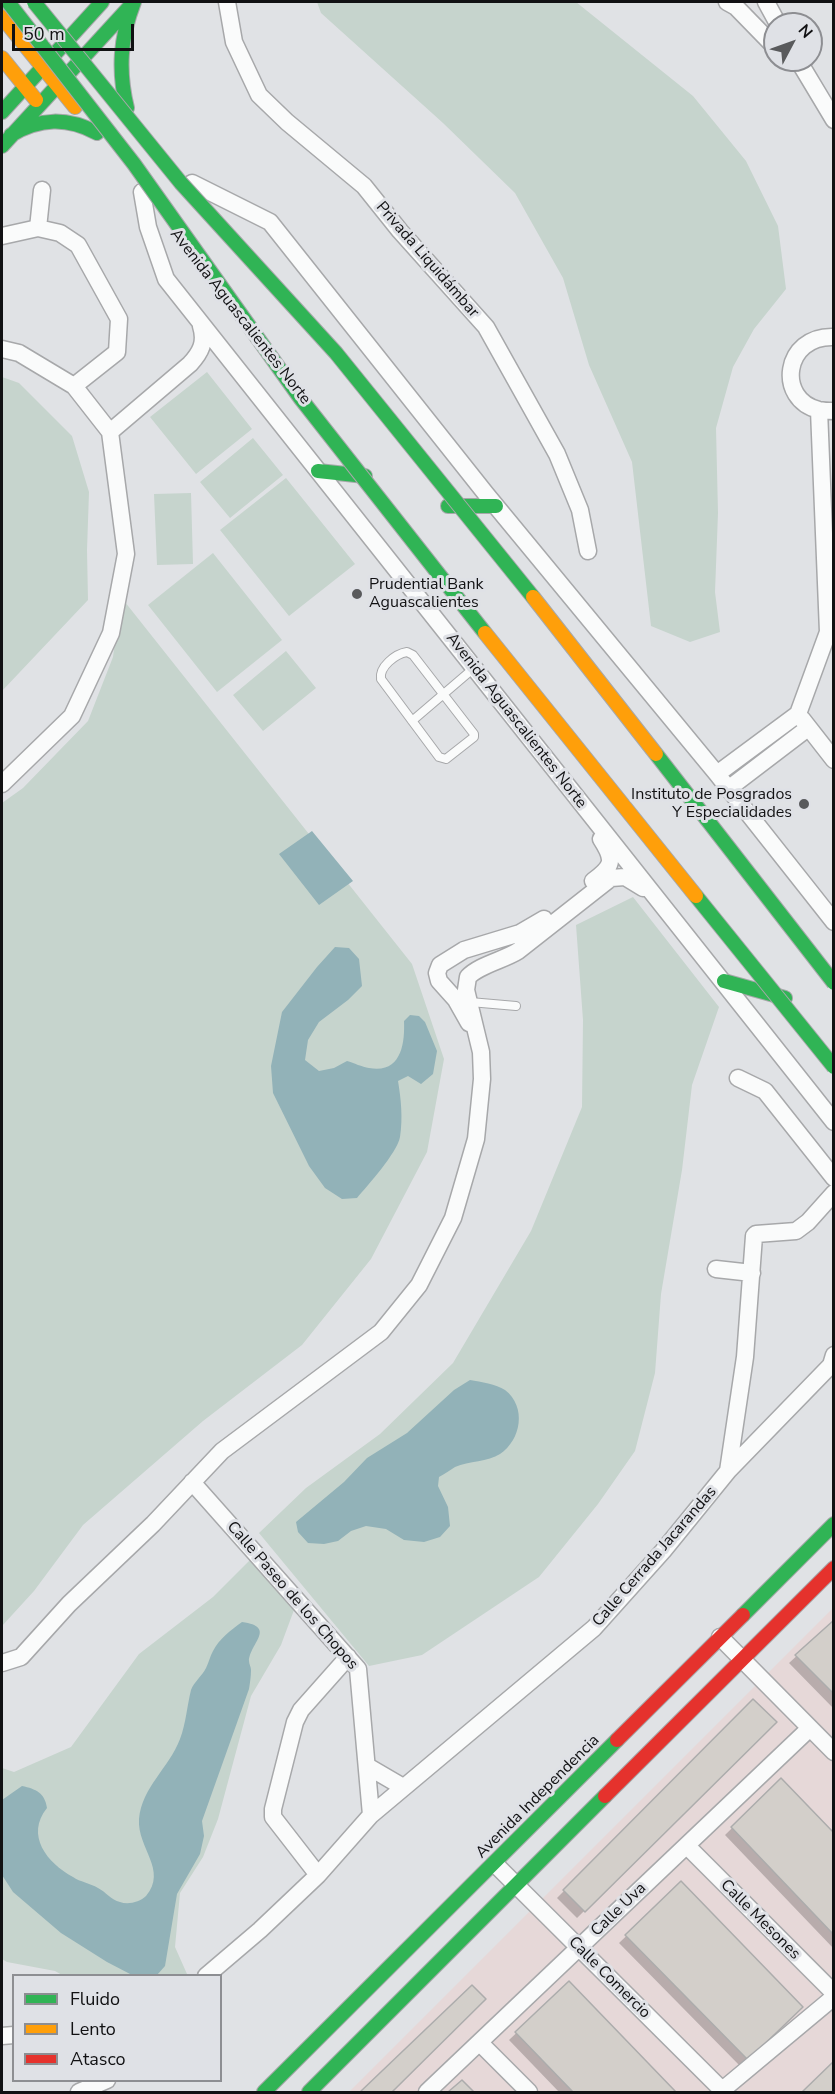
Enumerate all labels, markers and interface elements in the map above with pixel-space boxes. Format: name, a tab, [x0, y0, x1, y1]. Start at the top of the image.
scale bar	[15, 12, 136, 50]
north arrow	[763, 12, 823, 72]
text: N	[793, 20, 817, 43]
text: 50 m	[23, 22, 65, 46]
street label: Privada Liquidámbar	[371, 198, 483, 322]
street label: Avenida Aguascalientes Norte	[166, 225, 314, 409]
place label: Prudential Bank Aguascalientes	[369, 575, 484, 613]
marker: Prudential Bank Aguascalientes	[350, 587, 364, 601]
street label: Avenida Aguascalientes Norte	[442, 629, 590, 813]
place label: Instituto de Posgrados Y Especialidades	[631, 785, 792, 823]
marker: Instituto de Posgrados Y Especialidades	[797, 797, 811, 811]
street label: Calle Cerrada Jacarandas	[589, 1483, 721, 1631]
street label: Calle Paseo de los Chopos	[222, 1518, 362, 1674]
street label: Avenida Independencia	[472, 1731, 604, 1863]
street label: Calle Mesones	[716, 1876, 804, 1964]
street label: Calle Uva	[587, 1879, 651, 1941]
street label: Calle Comercio	[564, 1933, 654, 2023]
legend	[12, 1974, 222, 2082]
text: Fluido	[70, 1987, 120, 2011]
text: Lento	[70, 2017, 116, 2041]
text: Atasco	[70, 2047, 126, 2071]

